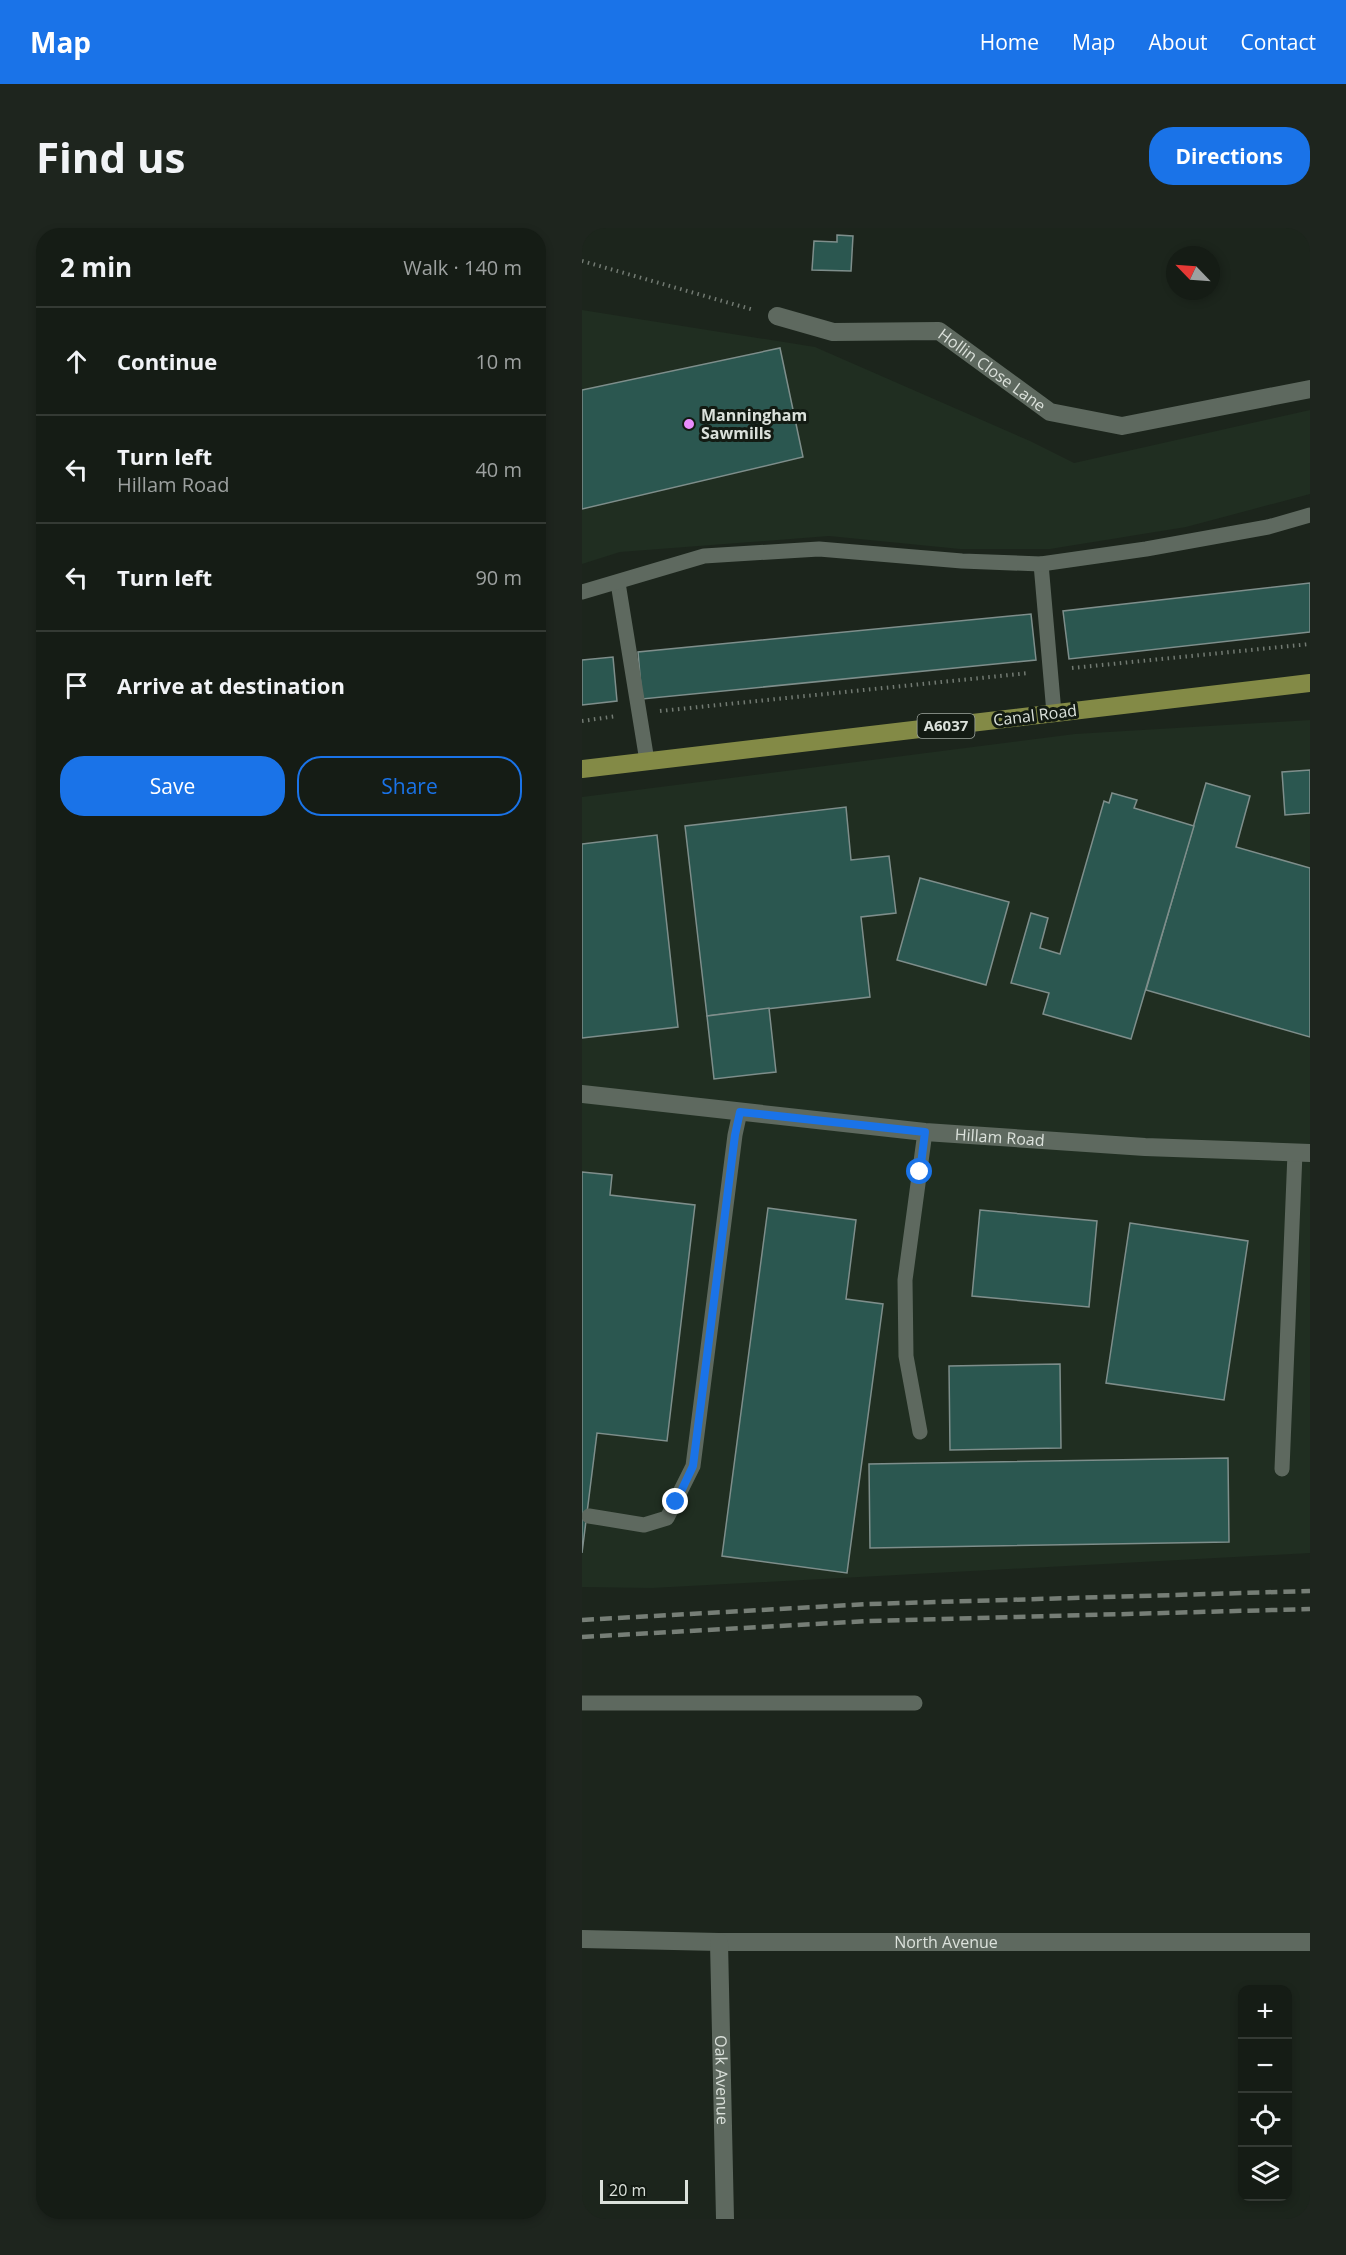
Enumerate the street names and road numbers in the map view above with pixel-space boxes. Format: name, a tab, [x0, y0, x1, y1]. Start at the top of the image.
street label: Hollin Close Lane	[934, 323, 1050, 416]
street label: Canal Road	[992, 699, 1078, 731]
road number: A6037	[918, 714, 974, 738]
street label: Hillam Road	[954, 1123, 1045, 1151]
street label: North Avenue	[894, 1931, 998, 1953]
street label: Oak Avenue	[710, 2035, 734, 2125]

